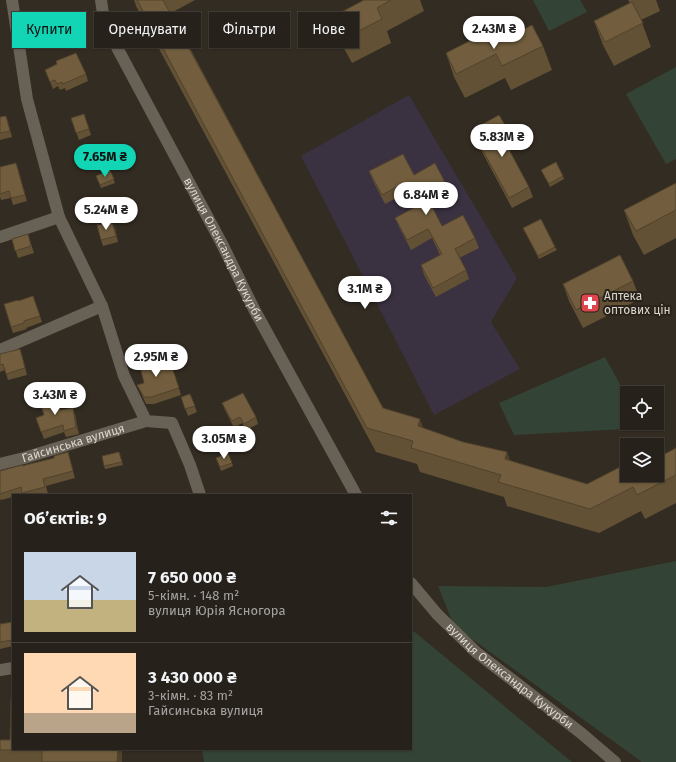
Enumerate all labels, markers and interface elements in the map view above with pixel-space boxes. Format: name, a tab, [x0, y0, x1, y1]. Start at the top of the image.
chip: Купити	[12, 12, 86, 48]
chip: Орендувати	[94, 12, 201, 48]
chip: Фільтри	[209, 12, 290, 48]
chip: Нове	[298, 12, 359, 48]
pin: 2.43M ₴	[457, 16, 531, 50]
text: 2.43M ₴	[472, 21, 516, 36]
pin: 5.83M ₴	[465, 124, 539, 158]
text: 5.83M ₴	[479, 129, 525, 144]
pin: 7.65M ₴	[68, 144, 142, 178]
text: 7.65M ₴	[83, 149, 127, 164]
street label: вулиця Олександра Кукурби	[181, 175, 266, 324]
pin: 6.84M ₴	[389, 182, 463, 216]
text: 6.84M ₴	[403, 187, 449, 202]
pin: 5.24M ₴	[69, 197, 143, 231]
text: 5.24M ₴	[84, 202, 128, 217]
pin: 3.1M ₴	[332, 276, 398, 310]
text: 3.1M ₴	[347, 281, 383, 296]
place label: Аптека оптових цін	[604, 289, 671, 317]
pharmacy icon: Аптека оптових цін	[579, 292, 601, 314]
pin: 2.95M ₴	[119, 344, 193, 378]
text: 2.95M ₴	[134, 349, 178, 364]
pin: 3.43M ₴	[18, 382, 92, 416]
map controls	[620, 386, 664, 482]
button: locate	[620, 386, 664, 430]
text: 3.43M ₴	[33, 387, 77, 402]
street label: Гайсинська вулиця	[20, 421, 126, 465]
pin: 3.05M ₴	[187, 426, 261, 460]
text: 3.05M ₴	[201, 431, 247, 446]
button: layers	[620, 438, 664, 482]
icon: filters	[378, 507, 400, 529]
text: Об’єктів: 9	[24, 508, 107, 529]
text: 7 650 000 ₴	[148, 567, 236, 588]
icon: home	[56, 568, 104, 616]
text: 5-кімн. · 148 m²	[148, 588, 239, 603]
text: вулиця Юрія Ясногора	[148, 603, 286, 618]
street label: вулиця Олександра Кукурби	[443, 620, 576, 732]
text: 3 430 000 ₴	[148, 667, 237, 688]
icon: home	[56, 669, 104, 717]
text: 3-кімн. · 83 m²	[148, 688, 233, 703]
text: Гайсинська вулиця	[148, 703, 263, 718]

